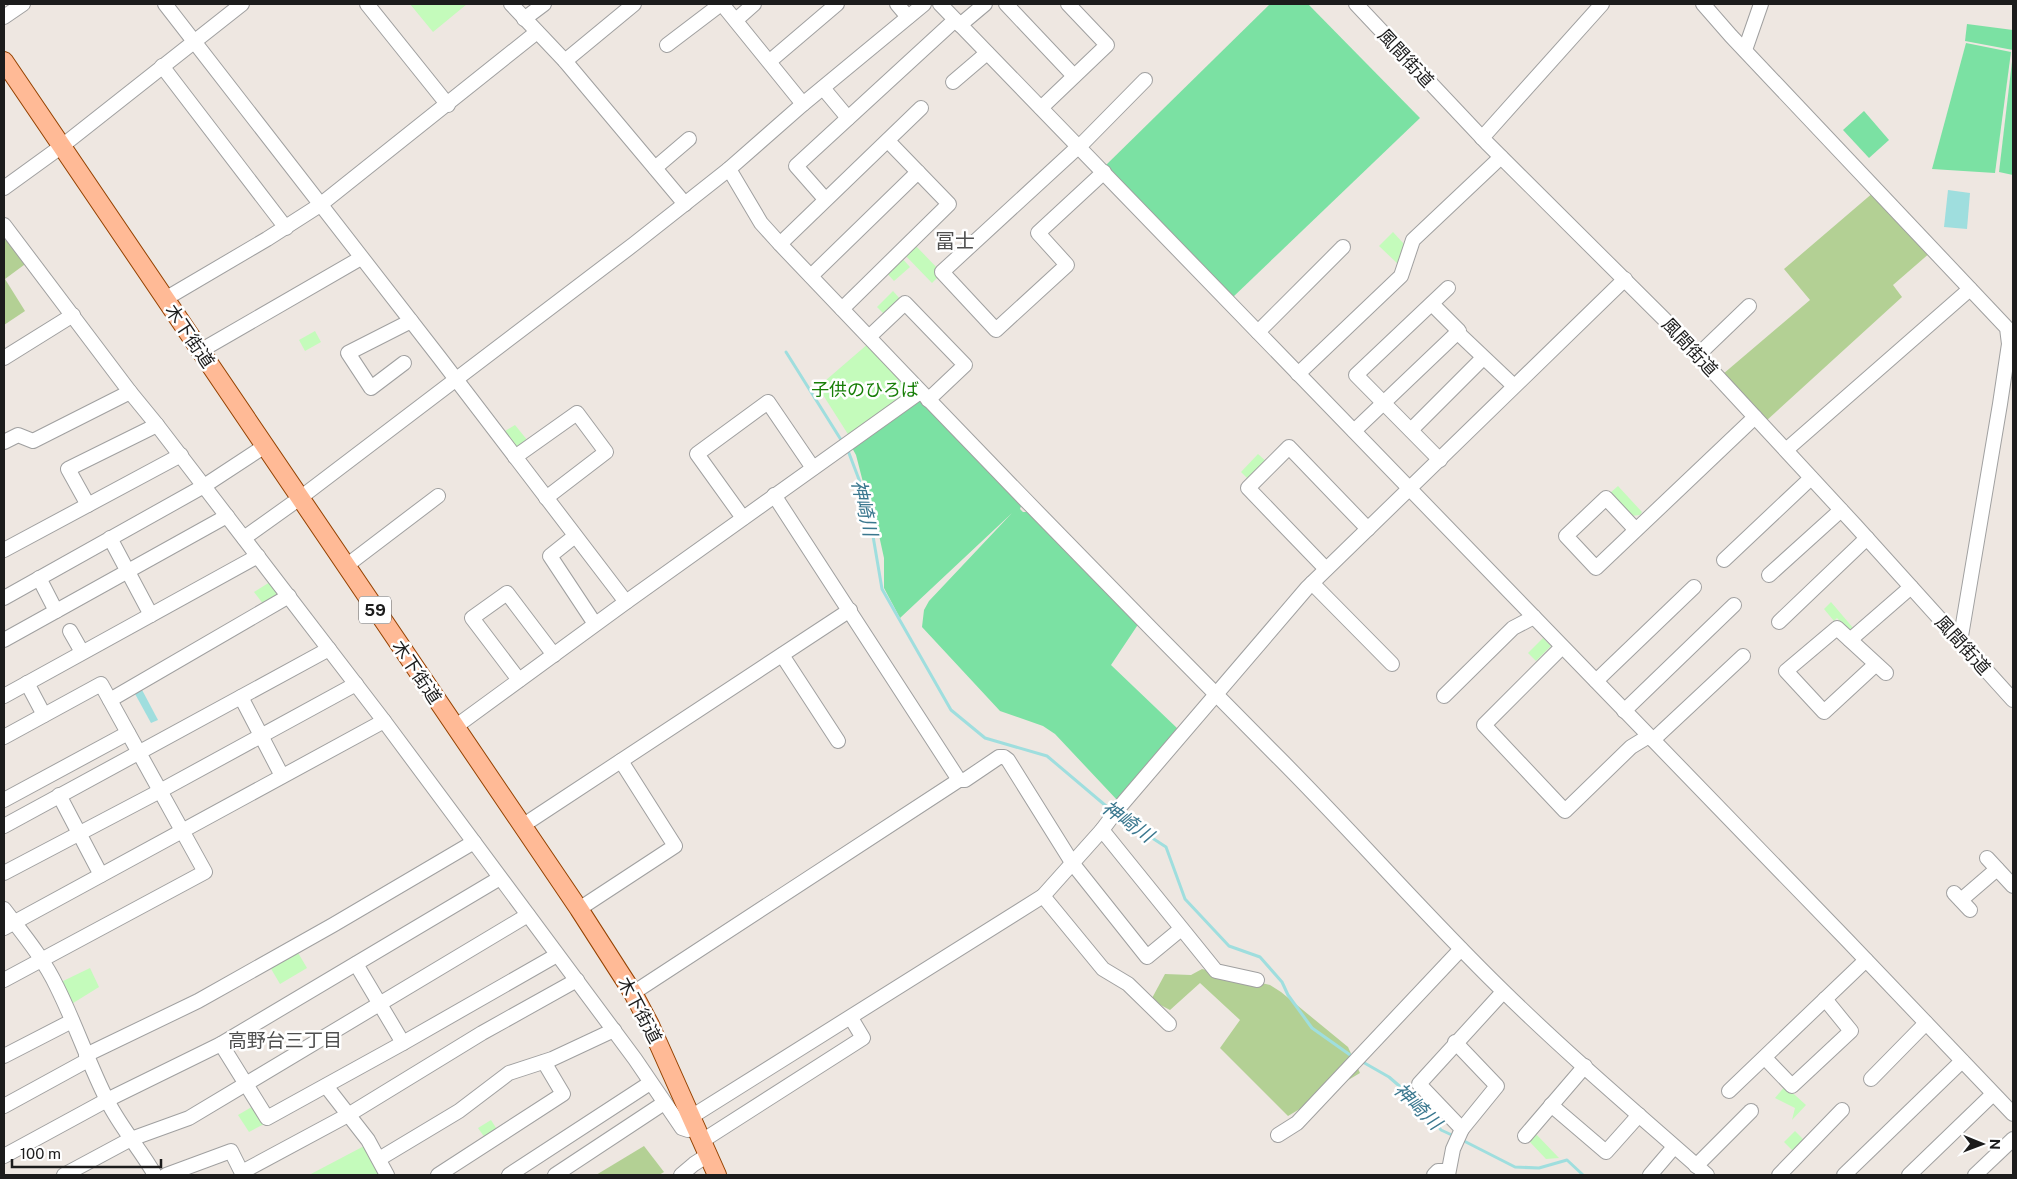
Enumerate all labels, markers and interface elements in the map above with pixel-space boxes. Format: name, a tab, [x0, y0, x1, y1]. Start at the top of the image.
street label: 風間街道	[1374, 25, 1438, 91]
district label: 冨士	[935, 229, 975, 253]
street label: 木下街道	[161, 300, 219, 372]
street label: 風間街道	[1658, 314, 1722, 380]
park label: 子供のひろば	[811, 379, 919, 400]
water label: 神崎川	[848, 478, 883, 540]
road number: 59	[359, 596, 391, 624]
street label: 風間街道	[1931, 611, 1995, 679]
street label: 木下街道	[388, 636, 446, 708]
water label: 神崎川	[1098, 796, 1159, 848]
street label: 木下街道	[614, 973, 666, 1047]
district label: 高野台三丁目	[228, 1029, 342, 1051]
water label: 神崎川	[1390, 1078, 1448, 1135]
north arrow	[1957, 1119, 2007, 1169]
scale bar	[12, 1136, 161, 1168]
text: N	[1987, 1139, 2003, 1150]
text: 100 m	[20, 1145, 61, 1162]

